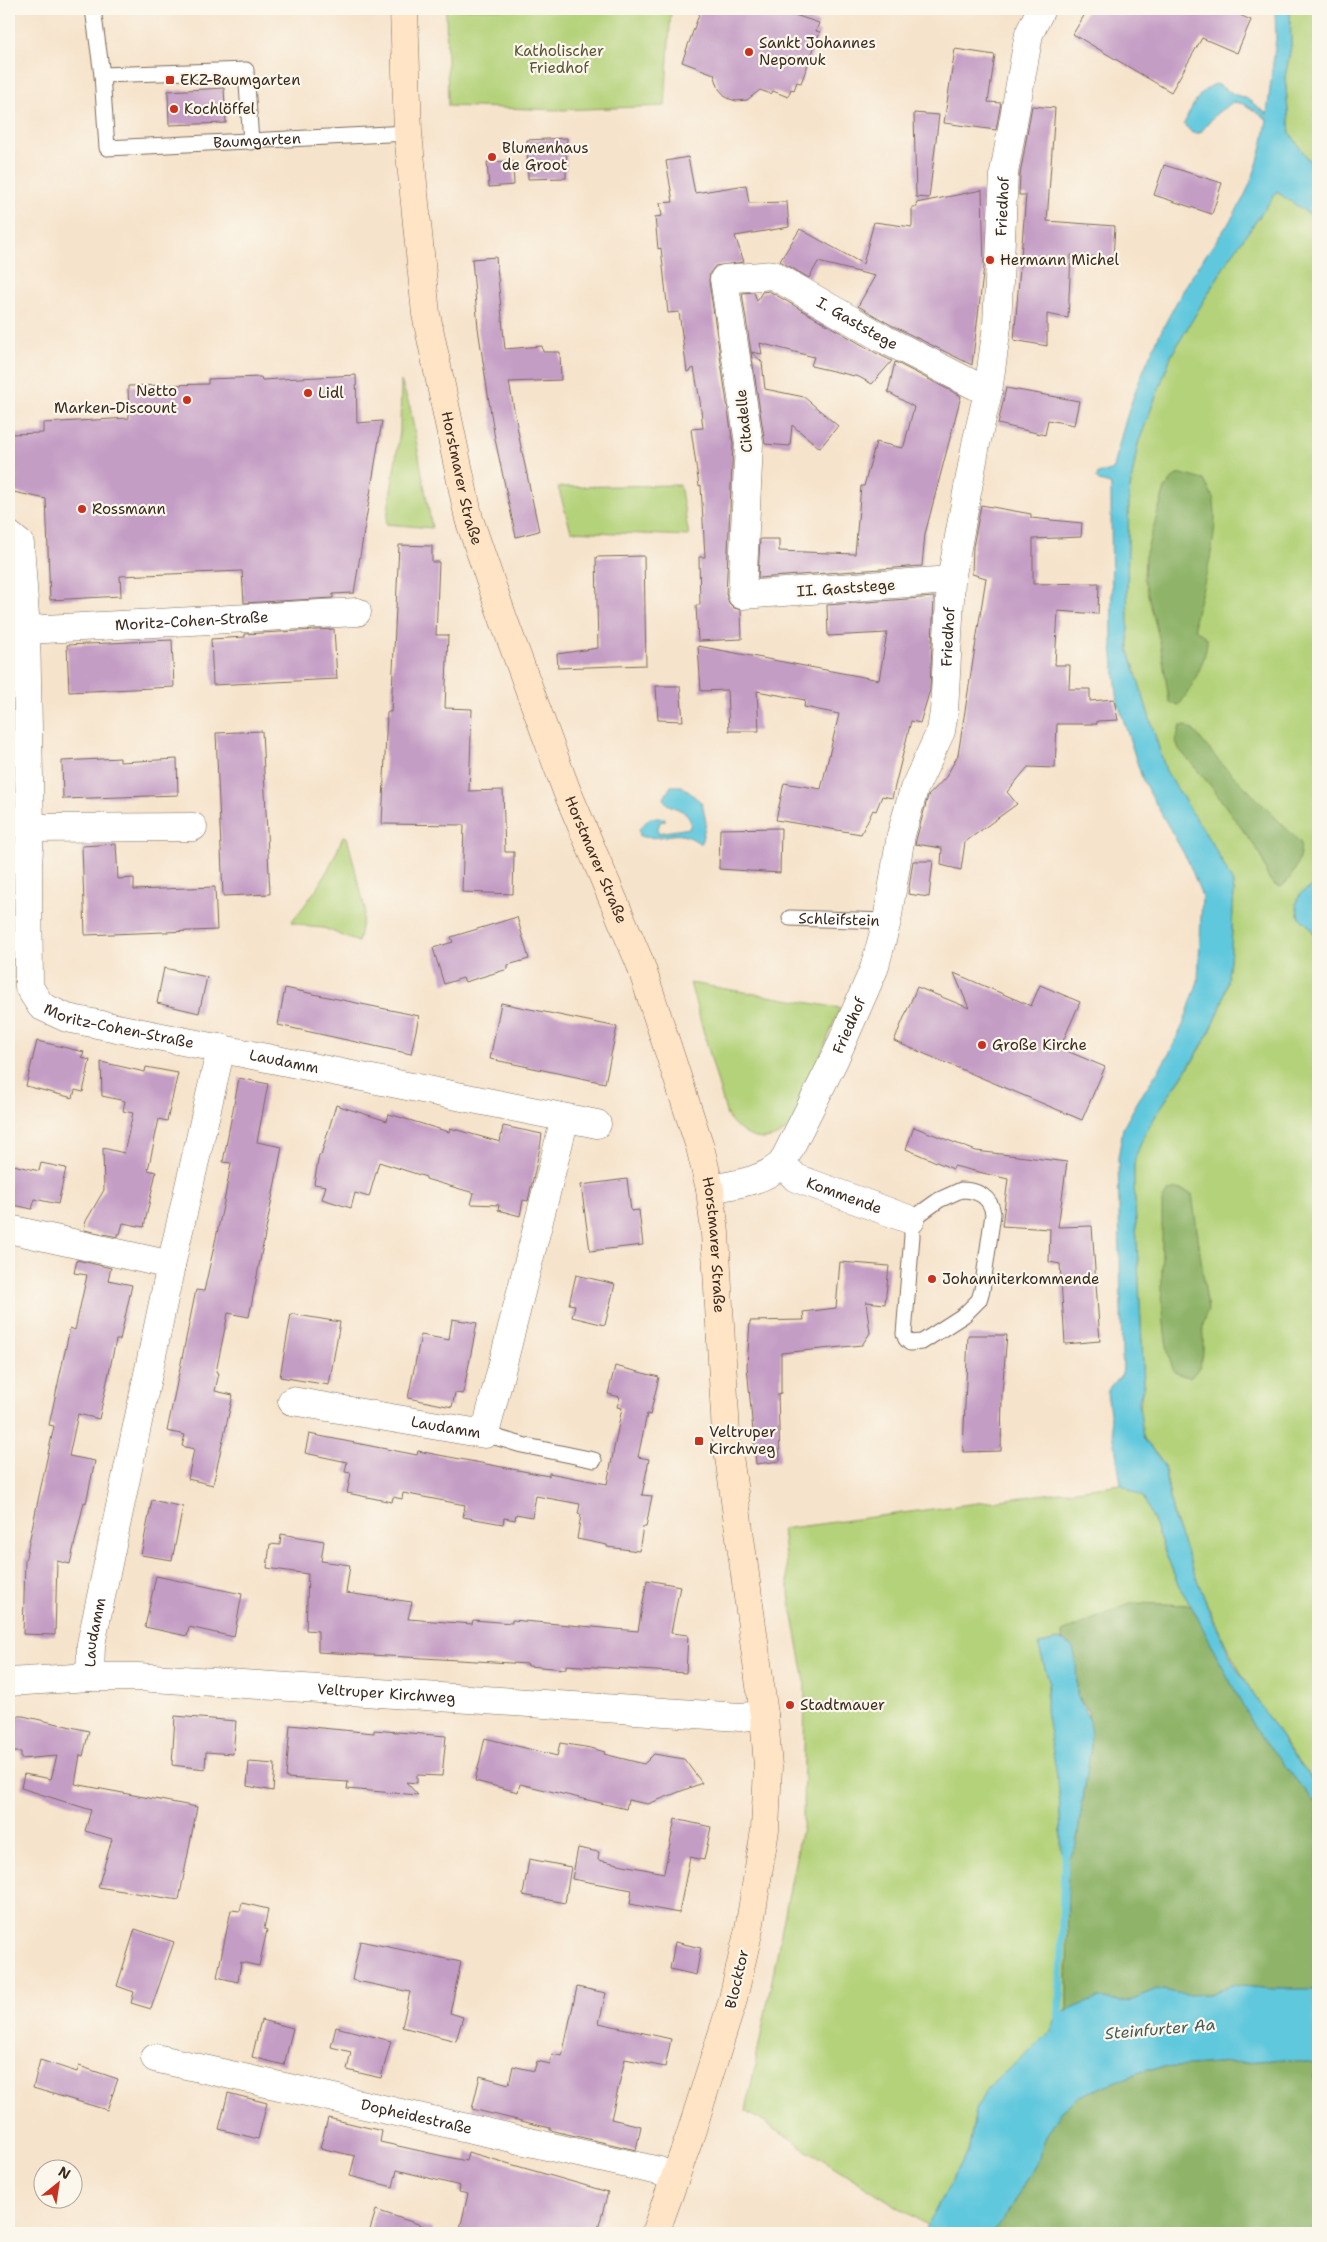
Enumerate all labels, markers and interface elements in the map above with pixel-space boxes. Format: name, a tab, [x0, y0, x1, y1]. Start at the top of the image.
place label: Sankt Johannes Nepomuk	[759, 33, 876, 70]
park label: Katholischer Friedhof	[514, 41, 604, 78]
marker: Sankt Johannes Nepomuk	[743, 46, 755, 58]
place label: EKZ-Baumgarten	[180, 70, 300, 90]
marker: EKZ-Baumgarten	[164, 74, 176, 86]
place label: Kochlöffel	[184, 99, 256, 119]
marker: Kochlöffel	[168, 103, 180, 115]
street label: Baumgarten	[213, 128, 301, 153]
place label: Blumenhaus de Groot	[502, 138, 589, 175]
marker: Blumenhaus de Groot	[486, 151, 498, 163]
street label: Friedhof	[991, 175, 1014, 237]
place label: Hermann Michel	[1000, 250, 1120, 270]
marker: Hermann Michel	[984, 254, 996, 266]
street label: I. Gaststege	[813, 292, 901, 354]
place label: Netto Marken-Discount	[54, 381, 177, 418]
place label: Lidl	[318, 383, 344, 403]
marker: Lidl	[302, 387, 314, 399]
street label: Citadelle	[731, 388, 757, 454]
marker: Netto Marken-Discount	[181, 394, 193, 406]
street label: Horstmarer Straße	[437, 409, 487, 548]
place label: Rossmann	[92, 499, 166, 519]
marker: Rossmann	[76, 503, 88, 515]
street label: II. Gaststege	[796, 575, 896, 601]
street label: Friedhof	[936, 606, 960, 667]
street label: Moritz-Cohen-Straße	[114, 607, 269, 635]
street label: Horstmarer Straße	[560, 793, 632, 926]
street label: Schleifstein	[798, 908, 880, 931]
street label: Friedhof	[828, 994, 871, 1057]
street label: Moritz-Cohen-Straße	[41, 999, 196, 1053]
place label: Große Kirche	[992, 1035, 1087, 1055]
marker: Große Kirche	[976, 1039, 988, 1051]
street label: Laudamm	[248, 1045, 321, 1078]
street label: Kommende	[803, 1173, 885, 1219]
street label: Horstmarer Straße	[697, 1174, 729, 1313]
place label: Johanniterkommende	[942, 1269, 1100, 1289]
marker: Johanniterkommende	[926, 1273, 938, 1285]
street label: Laudamm	[409, 1411, 482, 1443]
place label: Veltruper Kirchweg	[709, 1422, 776, 1459]
marker: Veltruper Kirchweg	[693, 1435, 705, 1447]
street label: Laudamm	[80, 1596, 111, 1668]
street label: Veltruper Kirchweg	[316, 1679, 456, 1708]
place label: Stadtmauer	[800, 1695, 885, 1715]
marker: Stadtmauer	[784, 1699, 796, 1711]
street label: Blocktor	[720, 1947, 754, 2011]
water label: Steinfurter Aa	[1104, 2014, 1216, 2044]
street label: Dopheidestraße	[359, 2094, 474, 2139]
north arrow	[32, 2160, 82, 2210]
text: N	[55, 2162, 74, 2183]

